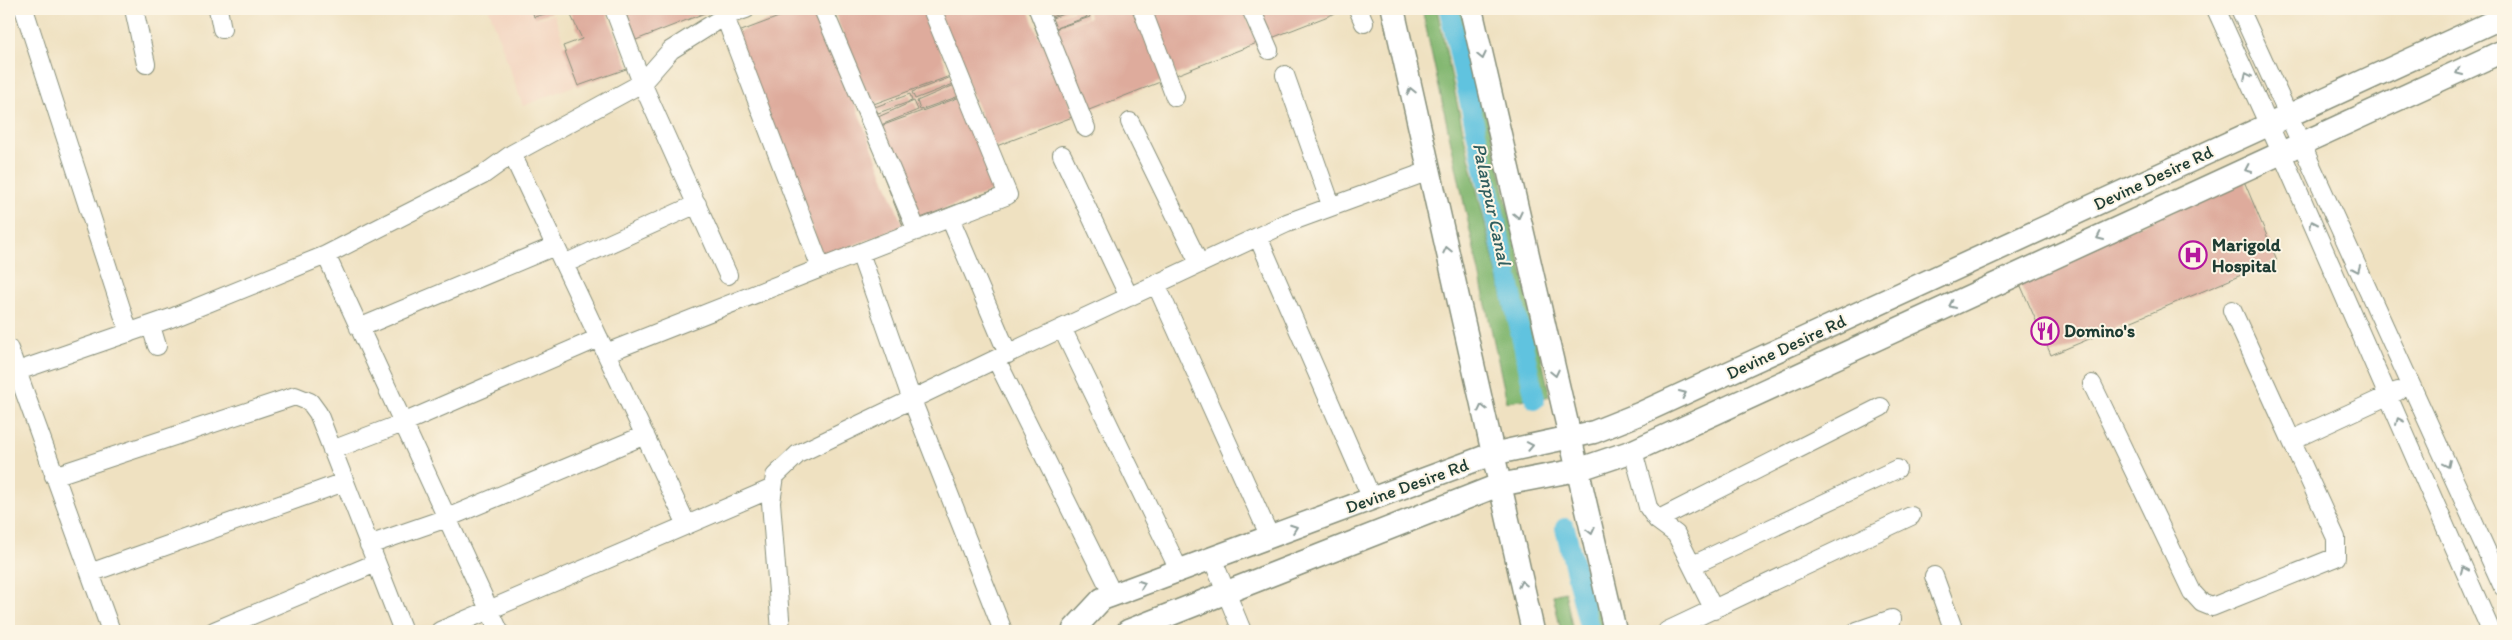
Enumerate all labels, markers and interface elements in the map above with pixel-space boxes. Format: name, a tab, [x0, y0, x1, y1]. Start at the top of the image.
one-way arrow	[1476, 52, 1487, 61]
one-way arrow	[2455, 66, 2464, 76]
one-way arrow	[2242, 72, 2253, 81]
one-way arrow	[1406, 87, 1417, 96]
water label: Palanpur Canal	[1468, 141, 1517, 269]
street label: Devine Desire Rd	[2090, 141, 2217, 215]
one-way arrow	[2244, 163, 2253, 174]
one-way arrow	[1512, 210, 1523, 219]
one-way arrow	[2309, 221, 2319, 229]
one-way arrow	[2096, 231, 2105, 241]
place label: Marigold Hospital	[2212, 234, 2282, 277]
hospital icon: Marigold Hospital	[2178, 240, 2208, 270]
one-way arrow	[1442, 245, 1452, 254]
one-way arrow	[2351, 264, 2362, 273]
one-way arrow	[1948, 298, 1957, 309]
street label: Devine Desire Rd	[1723, 310, 1850, 384]
restaurant icon: Domino's	[2030, 316, 2060, 346]
place label: Domino's	[2064, 320, 2135, 342]
one-way arrow	[1549, 369, 1560, 377]
one-way arrow	[1678, 390, 1687, 400]
one-way arrow	[1477, 404, 1488, 413]
one-way arrow	[2395, 418, 2405, 426]
one-way arrow	[1526, 442, 1535, 452]
street label: Devine Desire Rd	[1342, 453, 1472, 518]
one-way arrow	[2440, 459, 2451, 468]
one-way arrow	[1289, 524, 1298, 534]
one-way arrow	[1585, 527, 1596, 536]
one-way arrow	[2460, 567, 2470, 575]
one-way arrow	[1517, 579, 1528, 588]
one-way arrow	[1137, 580, 1146, 590]

